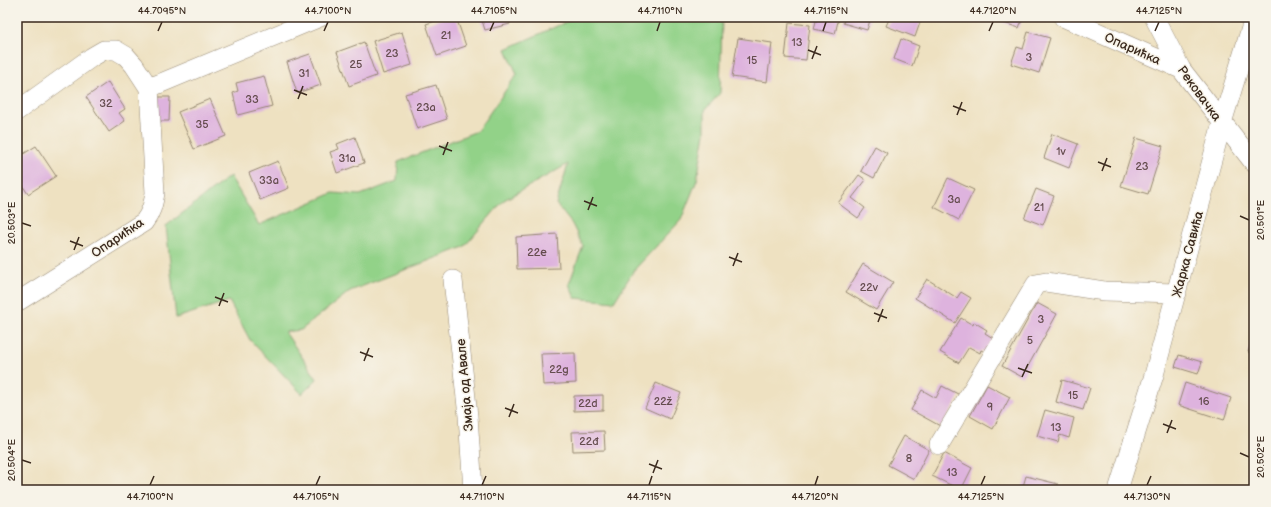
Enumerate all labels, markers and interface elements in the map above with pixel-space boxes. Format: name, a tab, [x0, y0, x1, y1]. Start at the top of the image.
text: 44.7095°N	[138, 5, 186, 17]
text: 44.7100°N	[305, 5, 351, 17]
text: 44.7105°N	[471, 5, 517, 17]
text: 44.7110°N	[638, 5, 682, 17]
text: 44.7115°N	[804, 5, 848, 17]
text: 44.7120°N	[970, 5, 1016, 17]
text: 44.7125°N	[1136, 5, 1182, 17]
house number: 21	[441, 29, 451, 42]
street label: Опарићка	[1102, 29, 1164, 69]
house number: 13	[791, 36, 803, 49]
house number: 23	[385, 47, 399, 60]
house number: 3	[1026, 51, 1033, 64]
house number: 15	[747, 54, 757, 67]
house number: 25	[350, 58, 362, 71]
street label: Рековачка	[1174, 63, 1225, 125]
house number: 31	[298, 67, 310, 80]
house number: 33	[245, 93, 259, 106]
house number: 32	[99, 97, 113, 110]
house number: 23a	[416, 101, 436, 114]
house number: 35	[195, 118, 209, 131]
house number: 1v	[1056, 145, 1066, 158]
house number: 31a	[338, 152, 356, 165]
house number: 23	[1135, 160, 1149, 173]
house number: 33a	[259, 174, 279, 187]
house number: 3a	[948, 193, 961, 206]
text: 20.501°E	[1255, 199, 1267, 240]
text: 20.503°E	[6, 201, 18, 244]
house number: 21	[1034, 201, 1044, 214]
street label: Жарка Савића	[1169, 209, 1207, 299]
street label: Опарићка	[88, 214, 147, 261]
house number: 22e	[527, 246, 547, 259]
house number: 22v	[860, 281, 879, 294]
house number: 3	[1038, 313, 1045, 326]
house number: 5	[1027, 334, 1033, 347]
street label: Змаја од Авале	[453, 338, 477, 432]
house number: 22g	[549, 363, 569, 376]
house number: 15	[1068, 389, 1078, 402]
house number: 22ž	[654, 395, 673, 408]
house number: 16	[1199, 395, 1210, 408]
house number: 22d	[578, 397, 598, 410]
house number: 9	[987, 401, 993, 414]
house number: 13	[1050, 421, 1062, 434]
house number: 22đ	[579, 435, 599, 448]
text: 20.502°E	[1255, 436, 1267, 478]
text: 20.504°E	[6, 438, 18, 481]
house number: 8	[906, 452, 912, 465]
house number: 13	[946, 466, 958, 479]
text: 44.7100°N	[127, 491, 173, 503]
text: 44.7105°N	[293, 491, 339, 503]
text: 44.7110°N	[460, 491, 504, 503]
text: 44.7115°N	[627, 491, 671, 503]
text: 44.7120°N	[792, 491, 838, 503]
text: 44.7125°N	[958, 491, 1004, 503]
text: 44.7130°N	[1123, 491, 1171, 503]

